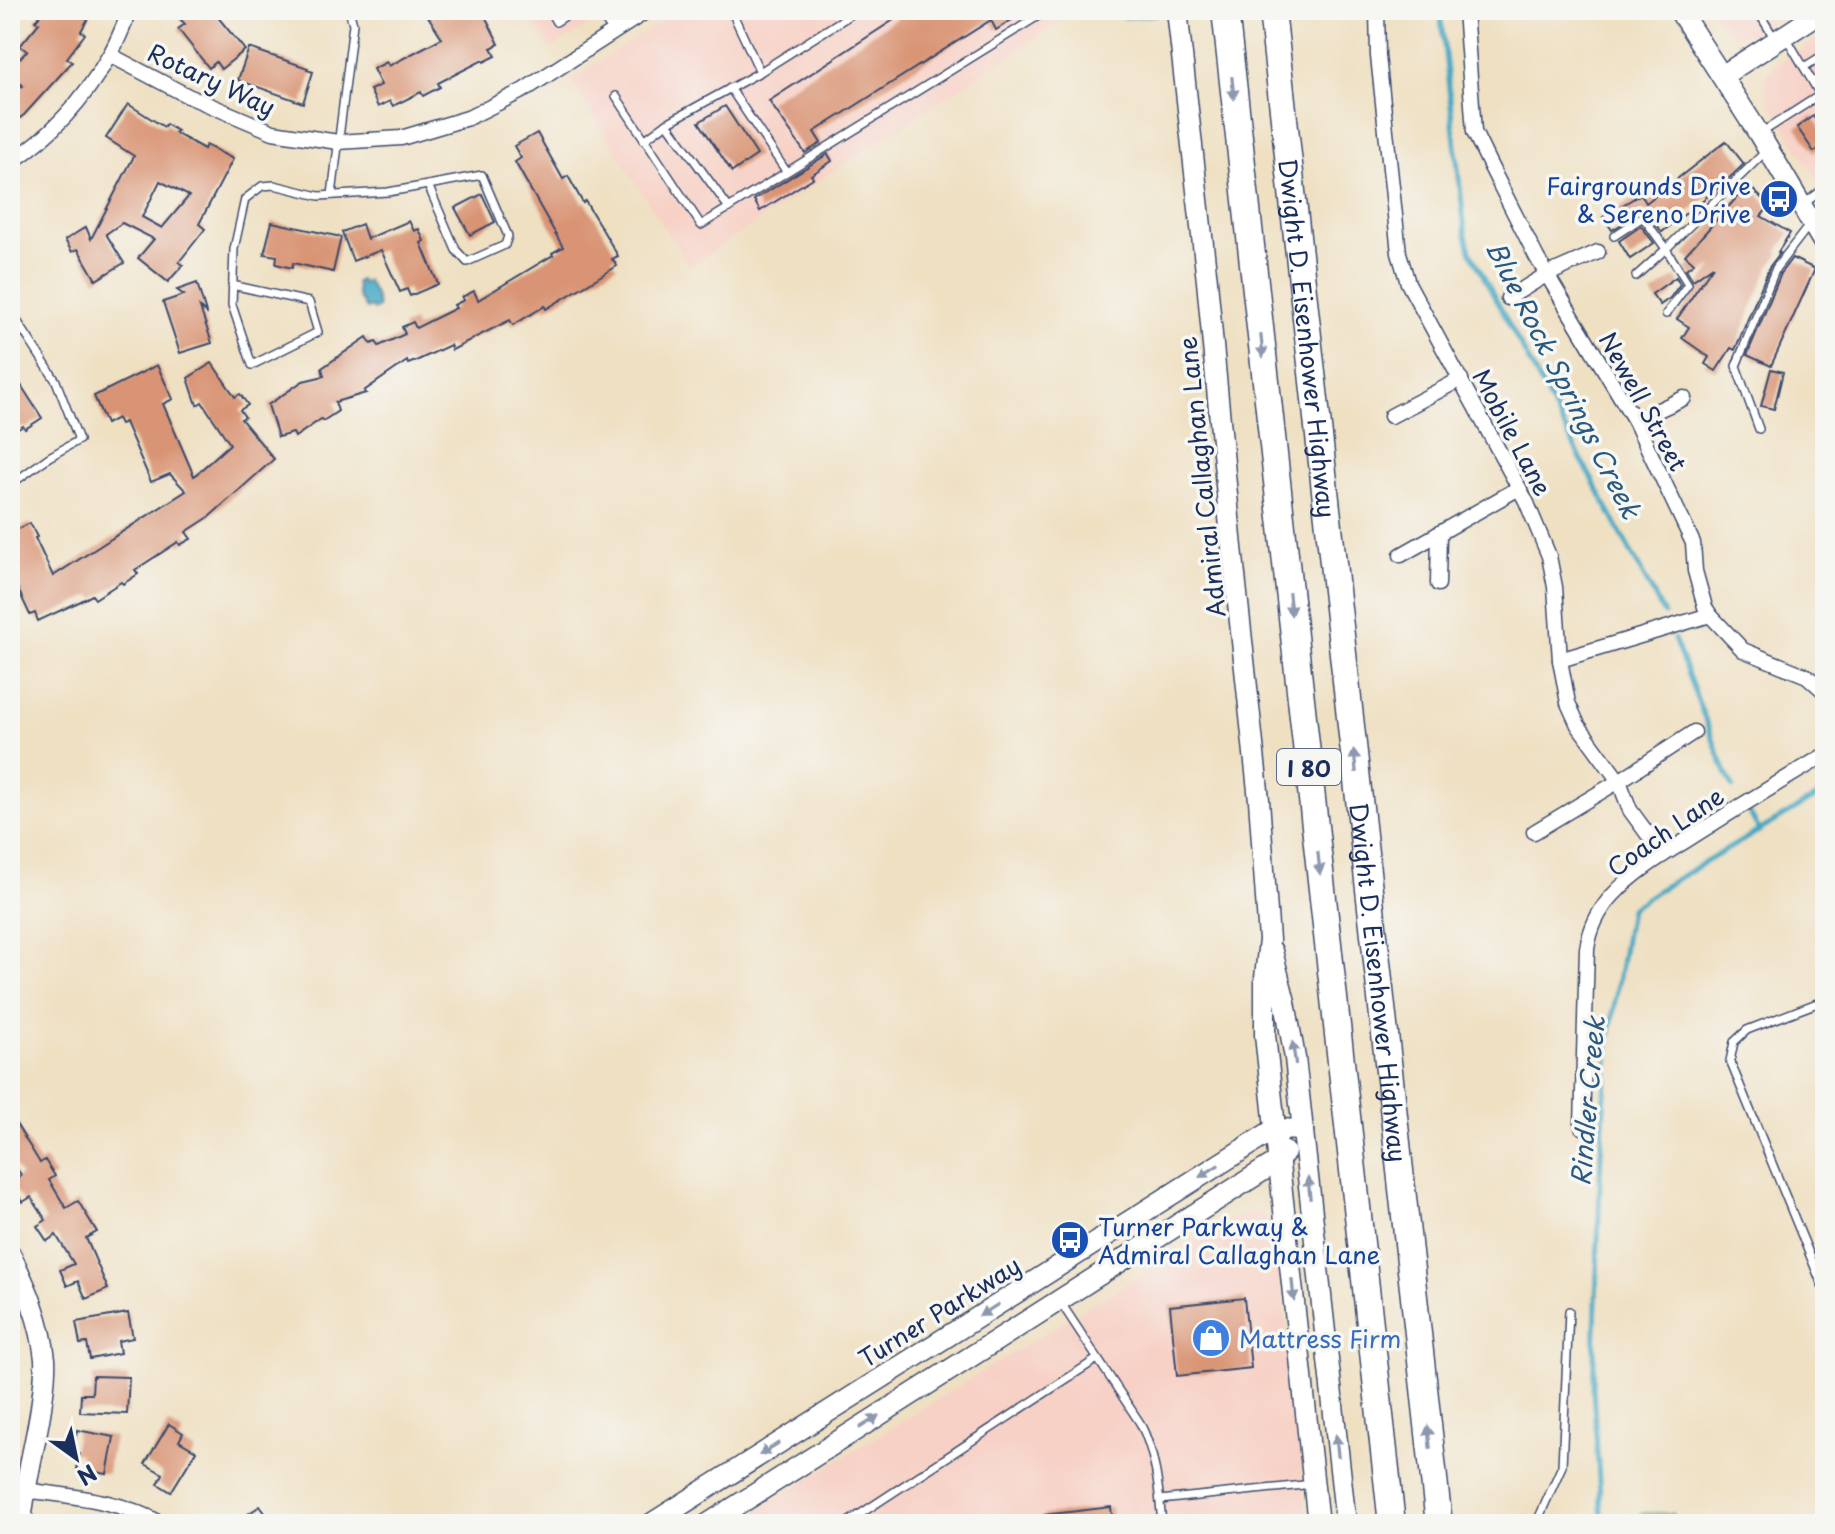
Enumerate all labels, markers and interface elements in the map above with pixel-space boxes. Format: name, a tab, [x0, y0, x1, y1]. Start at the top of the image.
street label: Rotary Way	[142, 34, 282, 124]
one-way arrow	[1227, 75, 1240, 100]
street label: Dwight D. Eisenhower Highway	[1270, 156, 1346, 520]
place label: Fairgrounds Drive & Sereno Drive	[1546, 167, 1751, 231]
bus stop icon: Fairgrounds Drive & Sereno Drive	[1758, 178, 1800, 220]
water label: Blue Rock Springs Creek	[1477, 233, 1652, 526]
street label: Newell Street	[1591, 325, 1697, 477]
one-way arrow	[1255, 334, 1268, 359]
street label: Admiral Callaghan Lane	[1168, 335, 1234, 619]
street label: Mobile Lane	[1464, 362, 1562, 502]
one-way arrow	[1284, 592, 1297, 617]
one-way arrow	[1349, 748, 1362, 773]
road number: I 80	[1277, 749, 1341, 785]
street label: Coach Lane	[1599, 777, 1731, 885]
street label: Dwight D. Eisenhower Highway	[1342, 800, 1417, 1164]
one-way arrow	[1313, 851, 1326, 876]
water label: Rindler Creek	[1560, 1013, 1614, 1187]
one-way arrow	[1287, 1040, 1300, 1065]
one-way arrow	[1198, 1164, 1220, 1178]
one-way arrow	[1303, 1175, 1316, 1200]
place label: Turner Parkway & Admiral Callaghan Lane	[1098, 1208, 1380, 1272]
bus stop icon: Turner Parkway & Admiral Callaghan Lane	[1049, 1219, 1091, 1261]
street label: Turner Parkway	[851, 1247, 1027, 1375]
one-way arrow	[1286, 1278, 1299, 1303]
one-way arrow	[978, 1302, 1000, 1316]
shop icon: Mattress Firm	[1190, 1317, 1232, 1359]
place label: Mattress Firm	[1239, 1320, 1401, 1356]
one-way arrow	[858, 1415, 879, 1430]
north arrow	[36, 1418, 116, 1498]
one-way arrow	[1423, 1424, 1436, 1449]
one-way arrow	[1331, 1434, 1344, 1459]
one-way arrow	[759, 1442, 780, 1457]
text: N	[71, 1457, 104, 1495]

